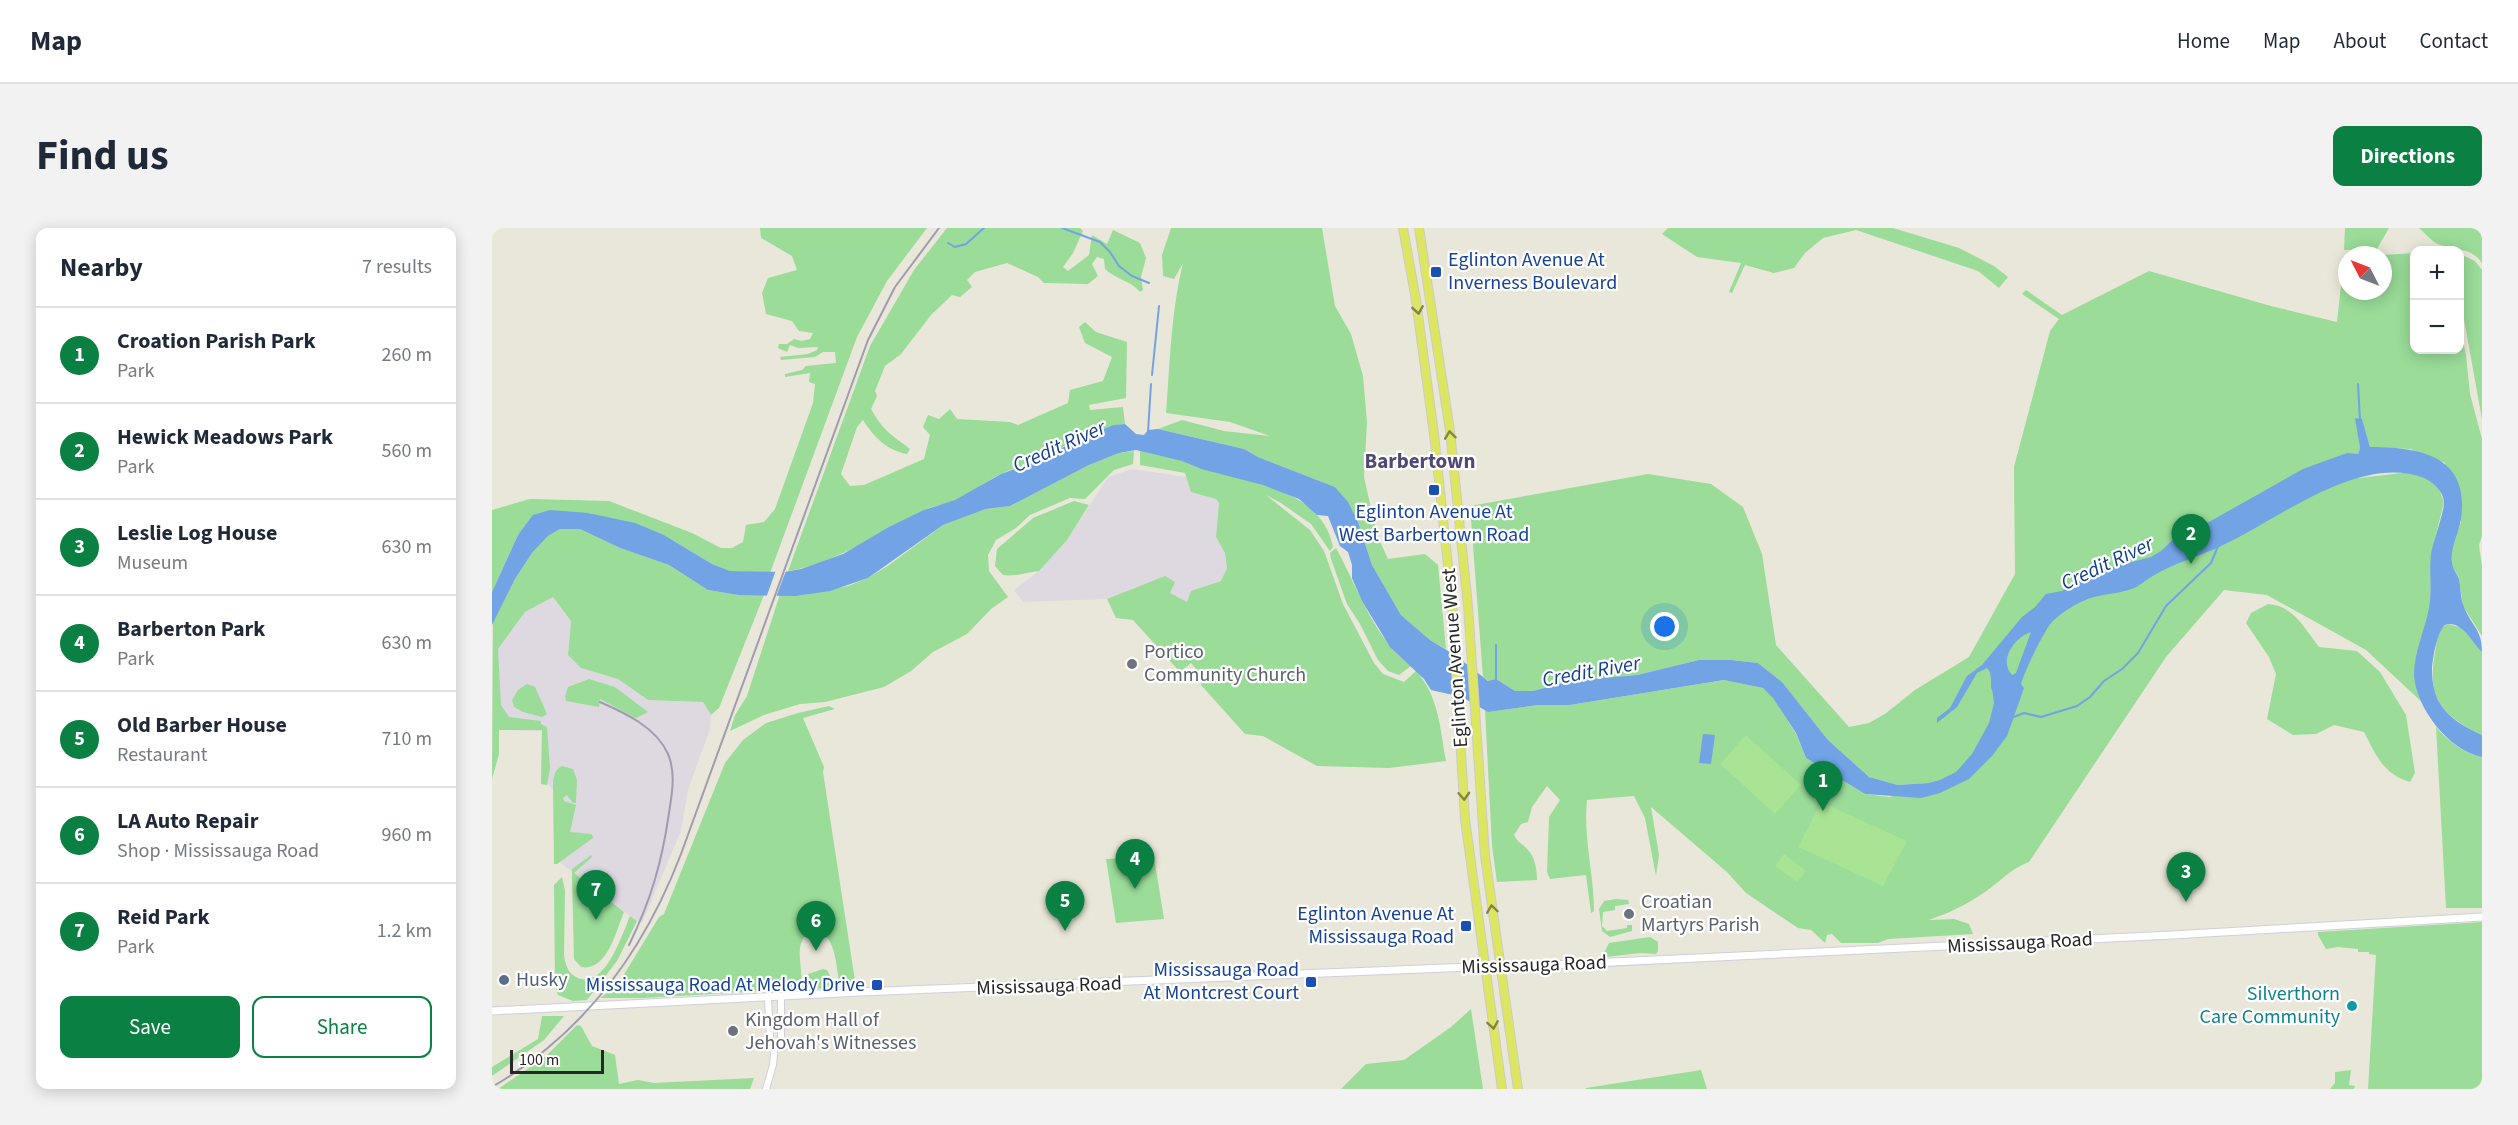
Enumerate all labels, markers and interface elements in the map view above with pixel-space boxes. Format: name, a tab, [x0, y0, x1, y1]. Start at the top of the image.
text: Map	[30, 21, 82, 61]
text: Home	[2177, 26, 2230, 56]
text: Map	[2263, 26, 2301, 56]
text: About	[2334, 26, 2386, 56]
text: Contact	[2419, 26, 2488, 56]
text: Find us	[36, 126, 169, 186]
button: Directions	[2333, 126, 2482, 186]
place label: Eglinton Avenue At Inverness Boulevard	[1448, 246, 1617, 297]
north arrow	[2338, 246, 2392, 300]
map controls	[2410, 246, 2464, 354]
button: +	[2410, 246, 2464, 300]
text: Nearby	[60, 249, 143, 286]
text: 7 results	[362, 253, 432, 281]
marker: Eglinton Avenue At Inverness Boulevard	[1429, 265, 1443, 279]
button: −	[2410, 300, 2464, 354]
one-way arrow	[1411, 305, 1423, 314]
text: Croation Parish Park	[117, 325, 315, 357]
text: 1	[74, 341, 85, 369]
text: 260 m	[382, 341, 432, 369]
text: Park	[117, 357, 154, 385]
water label: Credit River	[1008, 412, 1111, 480]
text: Hewick Meadows Park	[117, 421, 333, 453]
one-way arrow	[1445, 430, 1457, 439]
text: 2	[74, 437, 85, 465]
text: 560 m	[382, 437, 432, 465]
district label: Barbertown	[1365, 446, 1475, 476]
text: Park	[117, 453, 154, 481]
marker: Eglinton Avenue At West Barbertown Road	[1427, 483, 1441, 497]
place label: Eglinton Avenue At West Barbertown Road	[1339, 498, 1529, 549]
pin: 2	[2172, 514, 2210, 564]
text: Leslie Log House	[117, 517, 278, 549]
water label: Credit River	[2056, 528, 2159, 598]
text: 3	[74, 533, 85, 561]
text: 630 m	[382, 533, 432, 561]
text: Museum	[117, 549, 188, 577]
street label: Eglinton Avenue West	[1435, 567, 1475, 749]
your location	[1650, 612, 1679, 641]
text: Barberton Park	[117, 613, 265, 645]
text: 4	[74, 629, 85, 657]
text: 630 m	[382, 629, 432, 657]
place label: Portico Community Church	[1144, 638, 1306, 689]
text: Park	[117, 645, 154, 673]
water label: Credit River	[1540, 647, 1643, 694]
marker: Portico Community Church	[1125, 657, 1139, 671]
text: Old Barber House	[117, 709, 287, 741]
text: 5	[74, 725, 85, 753]
text: 710 m	[382, 725, 432, 753]
text: Restaurant	[117, 741, 208, 769]
pin: 1	[1804, 762, 1842, 811]
one-way arrow	[1457, 791, 1470, 800]
text: LA Auto Repair	[117, 805, 258, 837]
text: 6	[74, 821, 85, 849]
text: 960 m	[382, 821, 432, 849]
text: Shop · Mississauga Road	[117, 837, 319, 865]
pin: 4	[1116, 840, 1154, 889]
pin: 3	[2166, 852, 2206, 902]
pin: 7	[576, 870, 616, 920]
pin: 5	[1046, 882, 1084, 931]
place label: Croatian Martyrs Parish	[1641, 888, 1760, 939]
place label: Eglinton Avenue At Mississauga Road	[1297, 900, 1454, 951]
text: Reid Park	[117, 901, 210, 933]
pin: 6	[796, 902, 836, 951]
one-way arrow	[1486, 904, 1498, 914]
marker: Croatian Martyrs Parish	[1622, 907, 1636, 921]
text: 7	[74, 917, 85, 945]
text: 1.2 km	[377, 917, 432, 945]
marker: Eglinton Avenue At Mississauga Road	[1459, 919, 1473, 933]
street label: Mississauga Road	[1947, 925, 2093, 961]
text: Park	[117, 933, 154, 961]
street label: Mississauga Road	[1461, 948, 1607, 982]
place label: Mississauga Road At Montcrest Court	[1143, 956, 1299, 1007]
place label: Husky	[516, 966, 568, 994]
street label: Mississauga Road	[976, 969, 1122, 1003]
place label: Mississauga Road At Melody Drive	[586, 971, 865, 999]
marker: Husky	[497, 973, 511, 987]
marker: Mississauga Road At Montcrest Court	[1304, 975, 1318, 989]
marker: Mississauga Road At Melody Drive	[870, 978, 884, 992]
place label: Silverthorn Care Community	[2200, 980, 2341, 1031]
button: Save	[60, 996, 240, 1058]
button: Share	[252, 996, 432, 1058]
marker: Silverthorn Care Community	[2345, 999, 2359, 1013]
place label: Kingdom Hall of Jehovah's Witnesses	[745, 1006, 916, 1057]
one-way arrow	[1486, 1020, 1498, 1029]
marker: Kingdom Hall of Jehovah's Witnesses	[726, 1024, 740, 1038]
scale bar	[510, 1047, 604, 1074]
text: 100 m	[519, 1049, 559, 1071]

